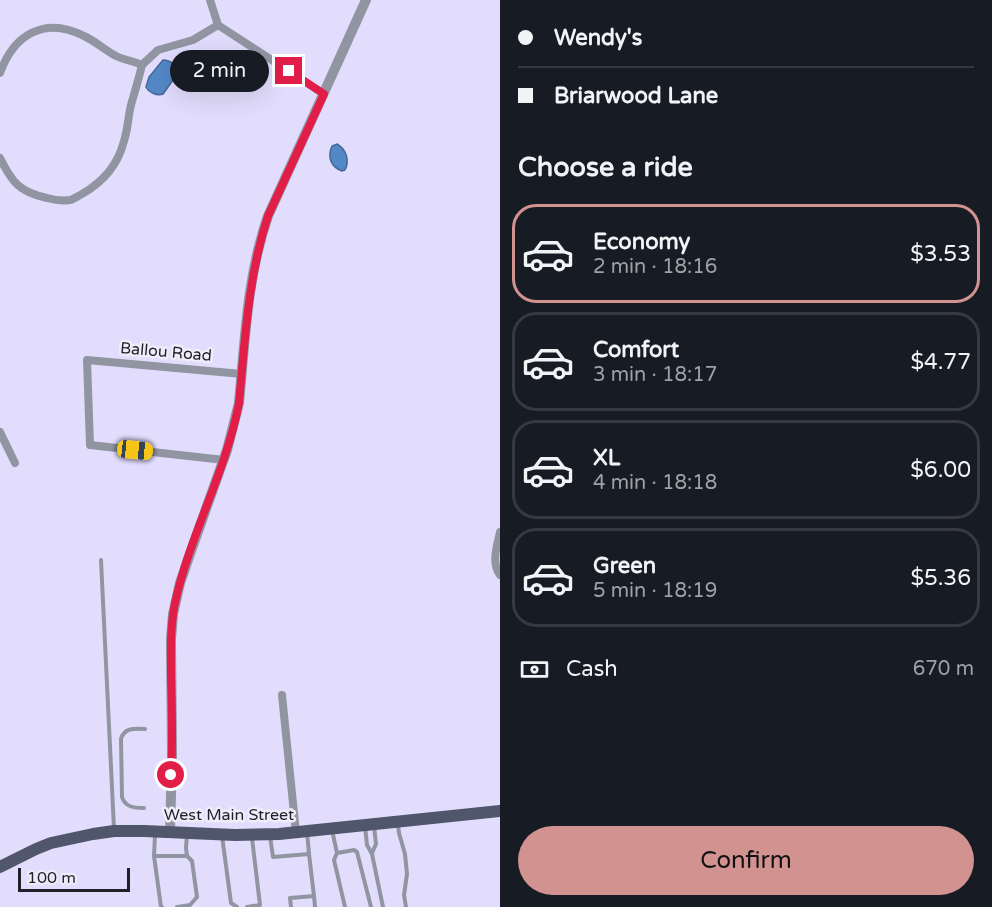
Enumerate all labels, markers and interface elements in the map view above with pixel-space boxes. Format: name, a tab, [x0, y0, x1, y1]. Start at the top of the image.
text: Wendy's	[554, 25, 642, 51]
callout: 2 min	[169, 50, 268, 92]
route end	[275, 57, 302, 84]
text: 2 min	[193, 59, 246, 83]
text: Briarwood Lane	[554, 83, 718, 109]
text: Choose a ride	[518, 151, 693, 184]
icon: car	[521, 227, 575, 281]
text: Economy	[593, 229, 690, 255]
text: $3.53	[910, 241, 971, 267]
text: 2 min · 18:16	[593, 255, 717, 279]
icon: car	[521, 335, 575, 389]
text: Comfort	[593, 337, 679, 363]
street label: Ballou Road	[119, 338, 213, 366]
text: $4.77	[910, 349, 971, 375]
text: 3 min · 18:17	[593, 363, 717, 387]
car	[116, 439, 154, 461]
icon: car	[521, 443, 575, 497]
text: XL	[593, 445, 620, 471]
text: $6.00	[910, 457, 971, 483]
text: 4 min · 18:18	[593, 471, 717, 495]
icon: car	[521, 551, 575, 605]
text: Green	[593, 553, 656, 579]
text: $5.36	[910, 565, 971, 591]
text: 5 min · 18:19	[593, 579, 717, 603]
icon: cash	[518, 653, 551, 686]
text: Cash	[566, 656, 618, 682]
text: 670 m	[913, 657, 974, 681]
route start	[157, 761, 184, 788]
street label: West Main Street	[164, 805, 294, 825]
button: Confirm	[518, 826, 974, 895]
scale bar	[18, 865, 130, 892]
text: 100 m	[27, 868, 76, 888]

